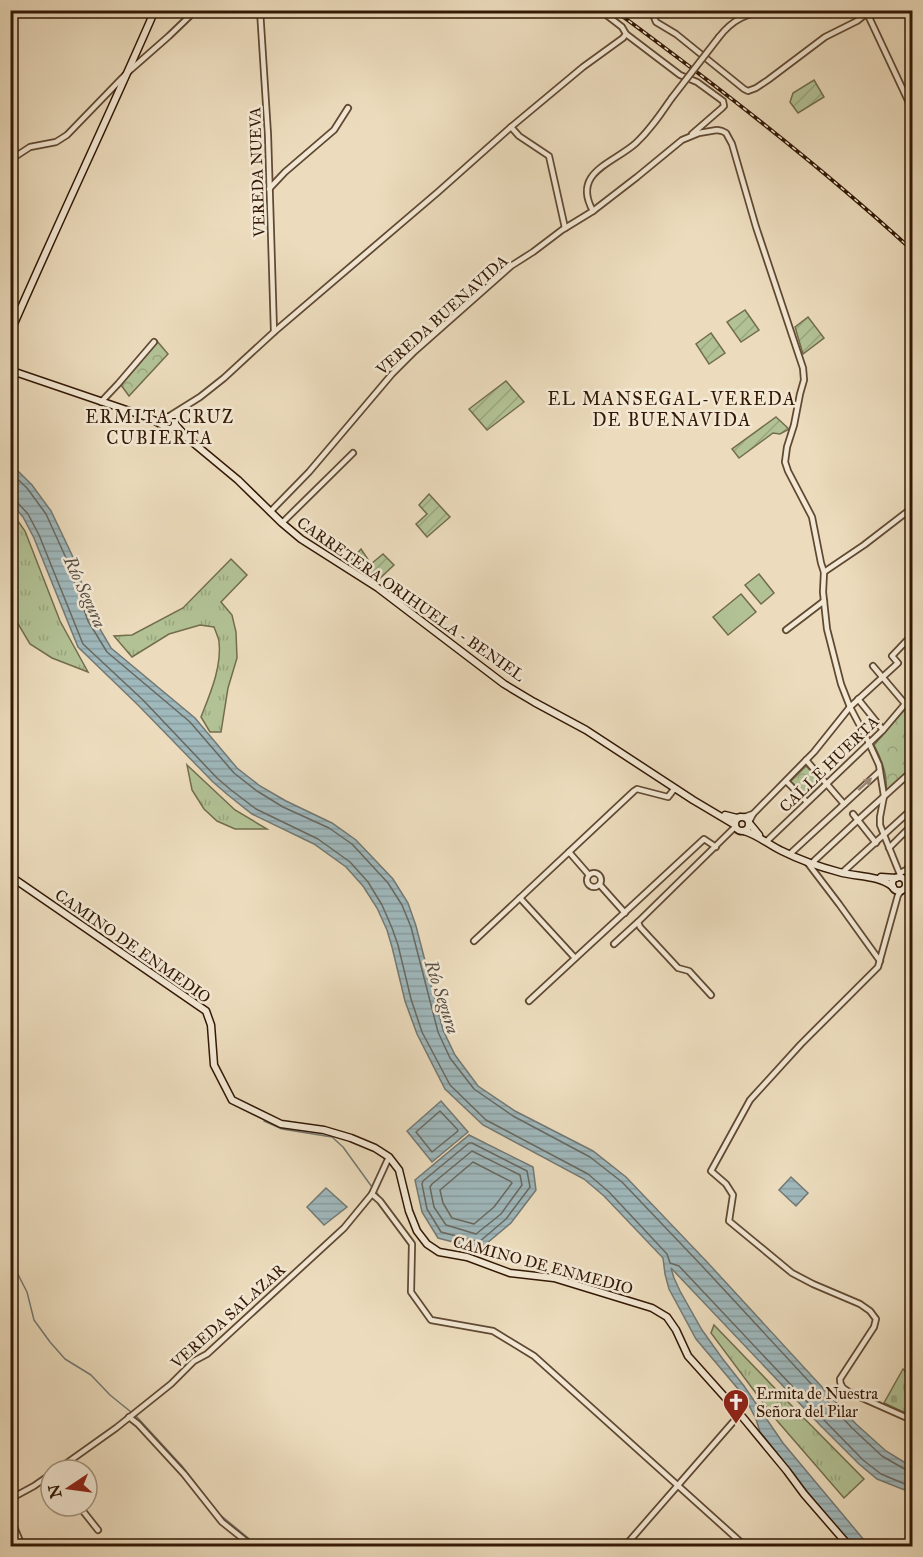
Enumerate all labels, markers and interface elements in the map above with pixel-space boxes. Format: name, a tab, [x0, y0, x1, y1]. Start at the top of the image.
street label: VEREDA NUEVA	[245, 106, 269, 238]
street label: VEREDA BUENAVIDA	[372, 251, 512, 380]
district label: EL MANSEGAL-VEREDA DE BUENAVIDA	[547, 388, 797, 431]
district label: ERMITA-CRUZ CUBIERTA	[85, 406, 235, 449]
street label: CARRETERA ORIHUELA - BENIEL	[293, 513, 529, 685]
water label: Río Segura	[58, 552, 111, 632]
street label: CALLE HUERTA	[775, 712, 883, 816]
one-way arrow	[858, 778, 872, 792]
street label: CAMINO DE ENMEDIO	[52, 885, 214, 1007]
water label: Río Segura	[419, 956, 464, 1037]
street label: CAMINO DE ENMEDIO	[451, 1232, 635, 1298]
street label: VEREDA SALAZAR	[166, 1259, 289, 1373]
place label: Ermita de Nuestra Señora del Pilar	[756, 1384, 878, 1421]
church icon: Ermita de Nuestra Señora del Pilar	[721, 1387, 751, 1425]
north arrow	[39, 1458, 99, 1518]
text: N	[44, 1482, 66, 1500]

